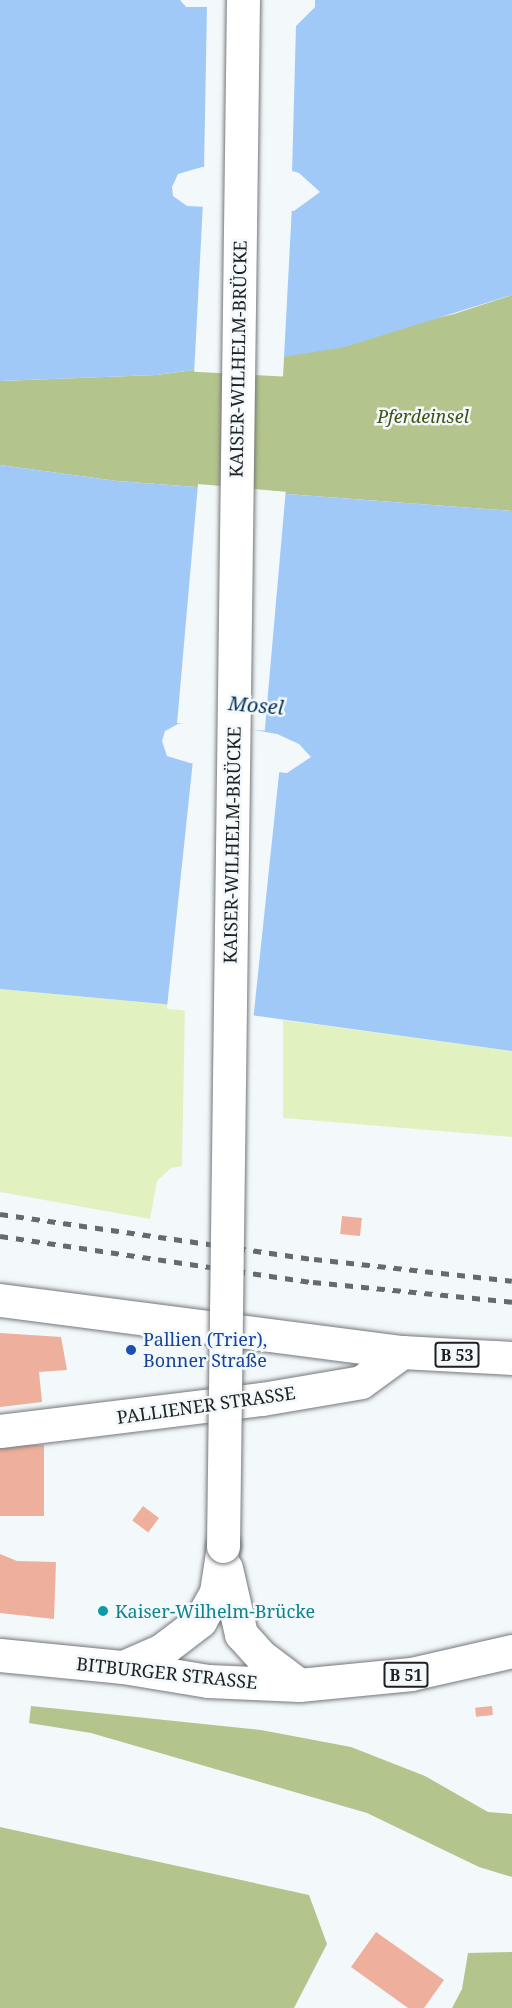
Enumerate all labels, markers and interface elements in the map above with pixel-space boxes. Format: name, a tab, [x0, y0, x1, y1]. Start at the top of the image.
street label: KAISER-WILHELM-BRÜCKE	[225, 240, 251, 478]
park label: Pferdeinsel	[377, 405, 469, 427]
water label: Mosel	[227, 691, 285, 719]
street label: KAISER-WILHELM-BRÜCKE	[219, 726, 245, 964]
place label: Pallien (Trier), Bonner Straße	[143, 1329, 267, 1372]
road number: B 53	[434, 1342, 480, 1368]
marker: Pallien (Trier), Bonner Straße	[124, 1343, 138, 1357]
street label: PALLIENER STRASSE	[115, 1382, 297, 1428]
place label: Kaiser-Wilhelm-Brücke	[115, 1600, 315, 1622]
marker: Kaiser-Wilhelm-Brücke	[96, 1604, 110, 1618]
street label: BITBURGER STRASSE	[75, 1653, 259, 1693]
road number: B 51	[384, 1662, 428, 1688]

